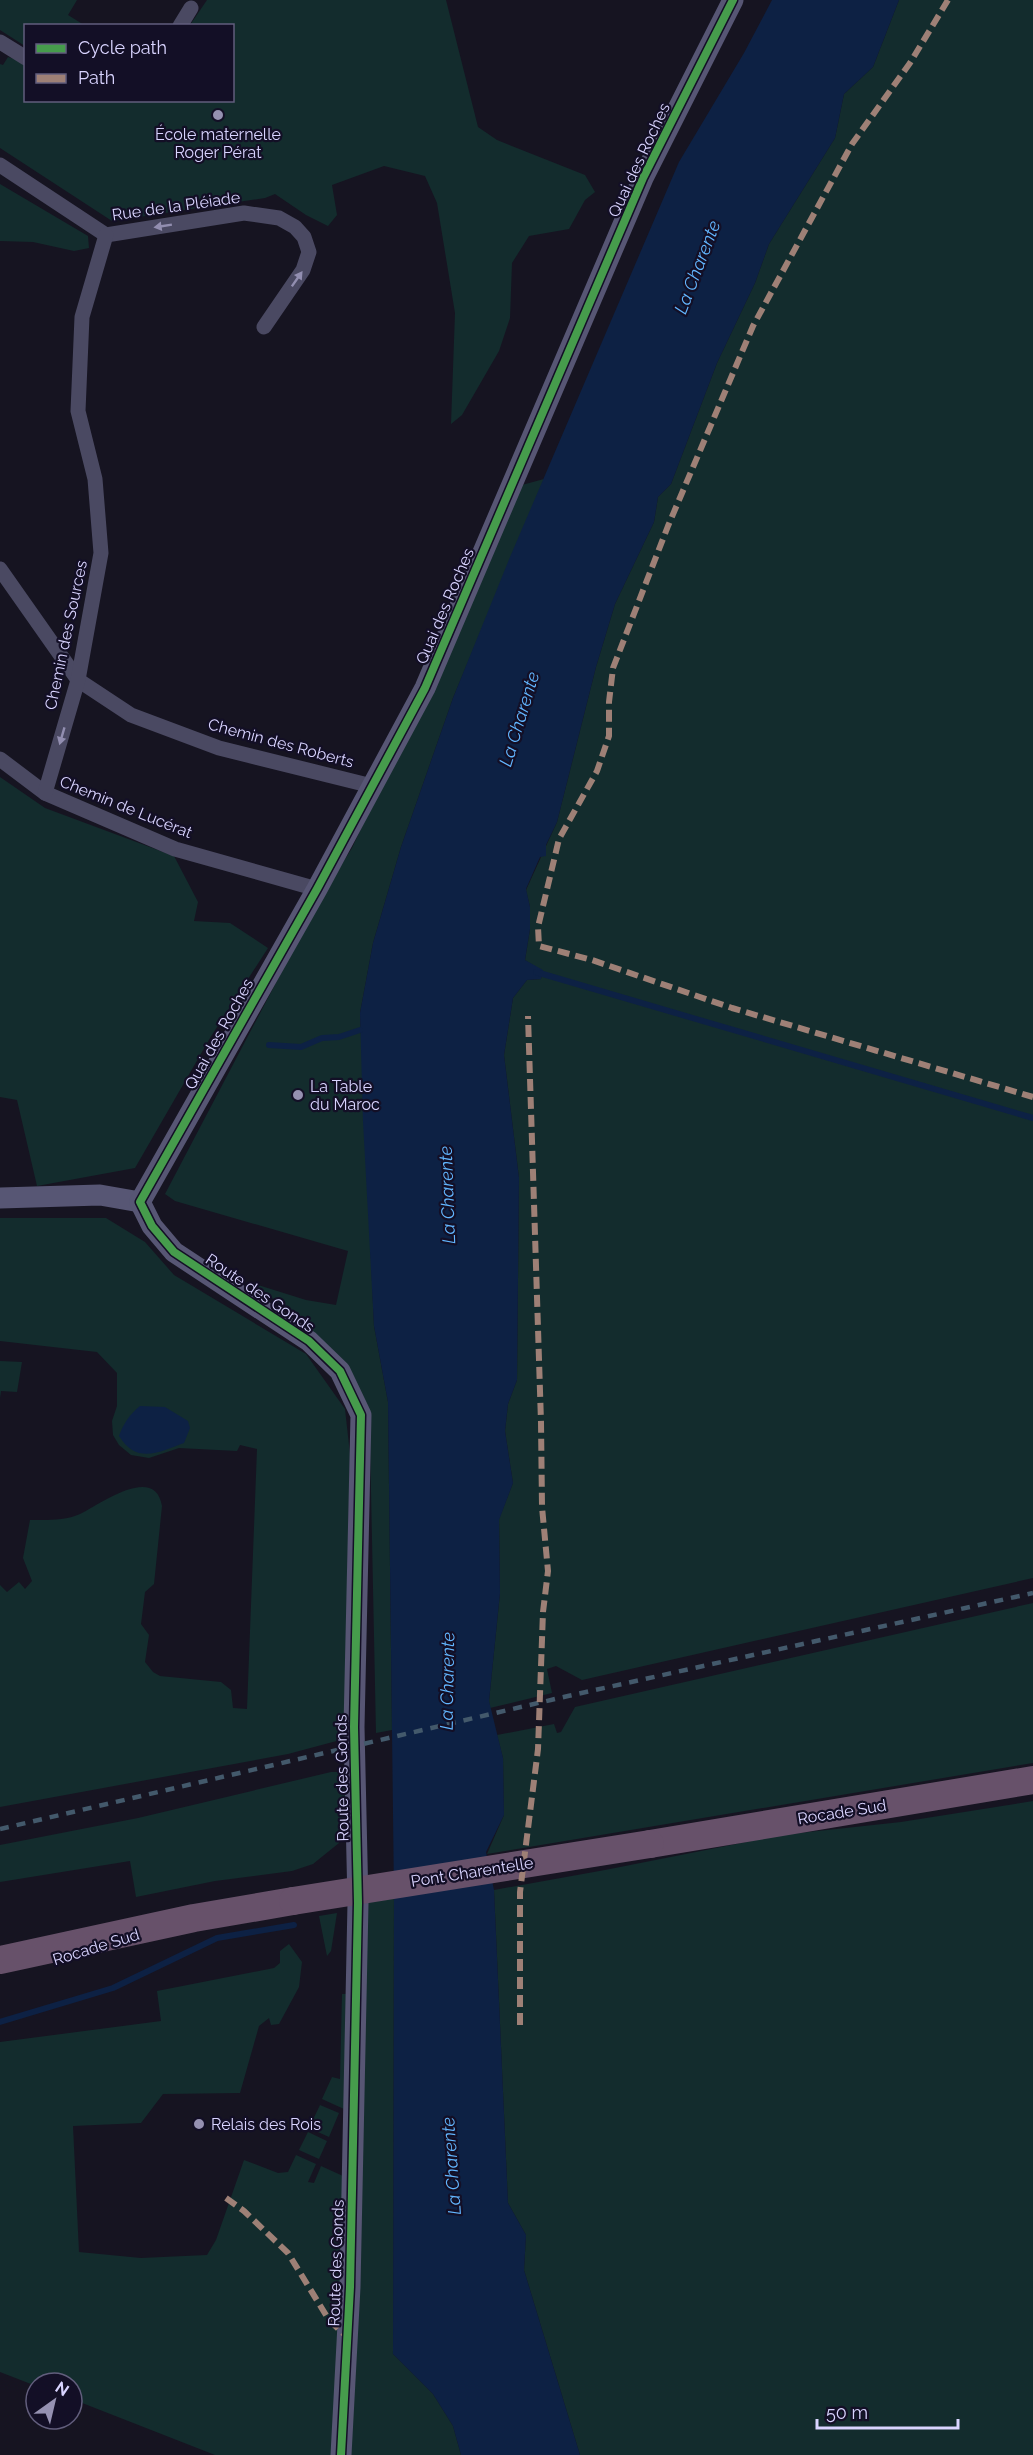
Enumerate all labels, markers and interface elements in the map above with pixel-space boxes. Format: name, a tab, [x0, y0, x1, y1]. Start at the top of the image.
legend	[24, 24, 234, 102]
text: Cycle path	[78, 37, 167, 58]
text: Path	[78, 67, 115, 88]
street label: Quai des Roches	[604, 100, 674, 220]
marker: École maternelle Roger Pérat	[211, 108, 225, 122]
place label: École maternelle Roger Pérat	[155, 124, 281, 162]
street label: Rue de la Pléiade	[111, 188, 241, 224]
water label: La Charente	[670, 217, 725, 317]
one-way arrow	[153, 221, 172, 230]
one-way arrow	[291, 271, 303, 287]
street label: Quai des Roches	[412, 545, 478, 667]
street label: Chemin des Sources	[41, 558, 91, 711]
water label: La Charente	[495, 669, 544, 769]
street label: Chemin des Roberts	[206, 714, 356, 772]
one-way arrow	[56, 727, 66, 746]
street label: Chemin de Lucérat	[57, 772, 196, 842]
street label: Quai des Roches	[181, 975, 257, 1093]
place label: La Table du Maroc	[310, 1077, 380, 1114]
marker: La Table du Maroc	[291, 1088, 305, 1102]
water label: La Charente	[435, 1145, 459, 1244]
street label: Route des Gonds	[202, 1250, 318, 1337]
water label: La Charente	[436, 1631, 458, 1730]
street label: Route des Gonds	[331, 1714, 353, 1842]
street label: Rocade Sud	[796, 1796, 888, 1828]
street label: Pont Charentelle	[409, 1853, 535, 1891]
street label: Rocade Sud	[50, 1925, 142, 1969]
place label: Relais des Rois	[211, 2115, 321, 2134]
water label: La Charente	[437, 2116, 465, 2216]
marker: Relais des Rois	[192, 2117, 206, 2131]
street label: Route des Gonds	[324, 2199, 348, 2327]
north arrow	[24, 2371, 84, 2431]
text: N	[52, 2378, 72, 2400]
scale bar	[817, 2392, 958, 2430]
text: 50 m	[826, 2402, 868, 2423]

